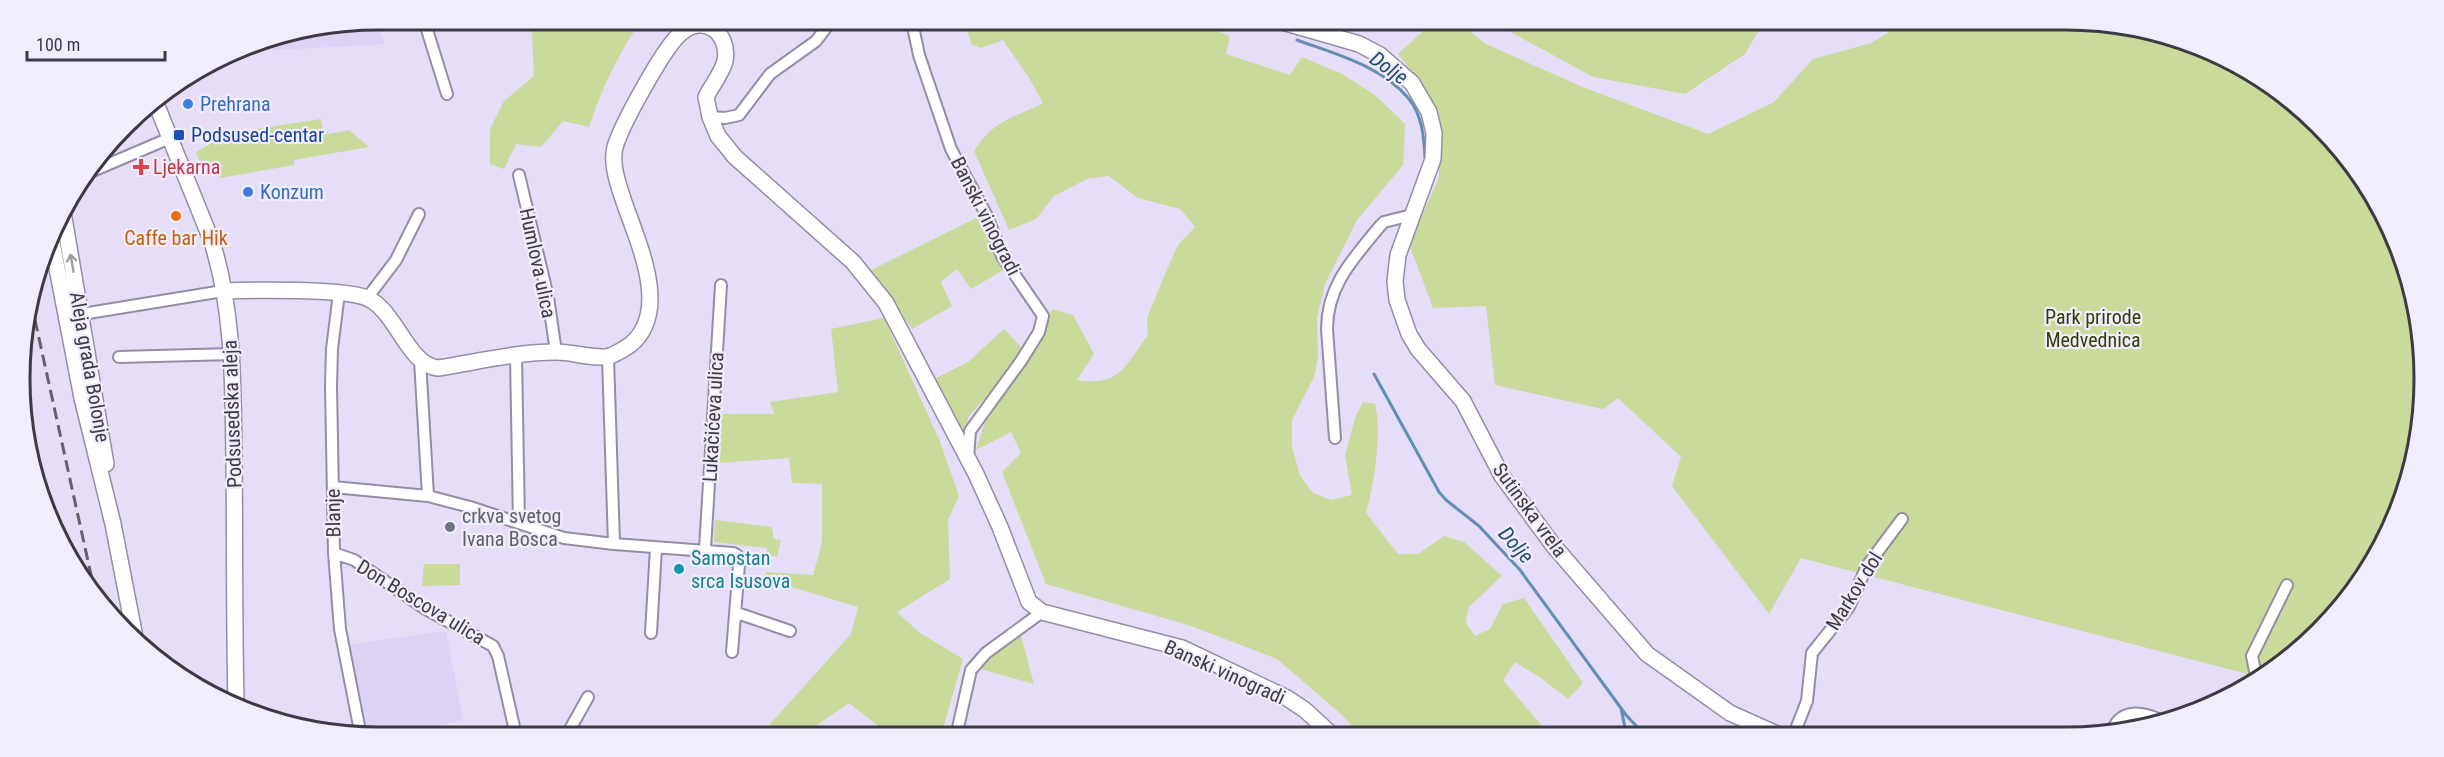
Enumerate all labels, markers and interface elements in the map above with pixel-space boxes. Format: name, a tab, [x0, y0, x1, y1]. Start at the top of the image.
scale bar	[27, 24, 165, 62]
text: 100 m	[36, 34, 80, 55]
water label: Dolje	[1365, 47, 1413, 89]
place label: Prehrana	[200, 92, 271, 116]
marker: Prehrana	[181, 97, 195, 111]
place label: Podsused-centar	[191, 123, 324, 147]
marker: Podsused-centar	[172, 128, 186, 142]
street label: Banski vinogradi	[946, 153, 1026, 279]
place label: Ljekarna	[153, 155, 220, 179]
marker: Ljekarna	[134, 160, 148, 174]
place label: Konzum	[260, 180, 324, 204]
marker: Konzum	[241, 185, 255, 199]
street label: Humlova ulica	[515, 206, 561, 320]
marker: Caffe bar Hik	[169, 209, 183, 223]
place label: Caffe bar Hik	[124, 226, 228, 250]
one-way arrow	[66, 253, 77, 273]
street label: Aleja grada Bolonje	[65, 290, 115, 444]
park label: Park prirode Medvednica	[2045, 305, 2141, 352]
street label: Podsusedska aleja	[217, 340, 247, 488]
street label: Lukačićeva ulica	[698, 352, 728, 482]
street label: Sutinska vrela	[1488, 458, 1572, 562]
street label: Blanje	[321, 488, 345, 538]
place label: crkva svetog Ivana Bosca	[462, 504, 561, 551]
marker: crkva svetog Ivana Bosca	[443, 520, 457, 534]
water label: Dolje	[1493, 522, 1539, 568]
place label: Samostan srca Isusova	[691, 546, 790, 593]
street label: Markov dol	[1821, 548, 1887, 634]
street label: Don Boscova ulica	[353, 554, 489, 650]
marker: Samostan srca Isusova	[672, 562, 686, 576]
street label: Banski vinogradi	[1161, 635, 1289, 709]

